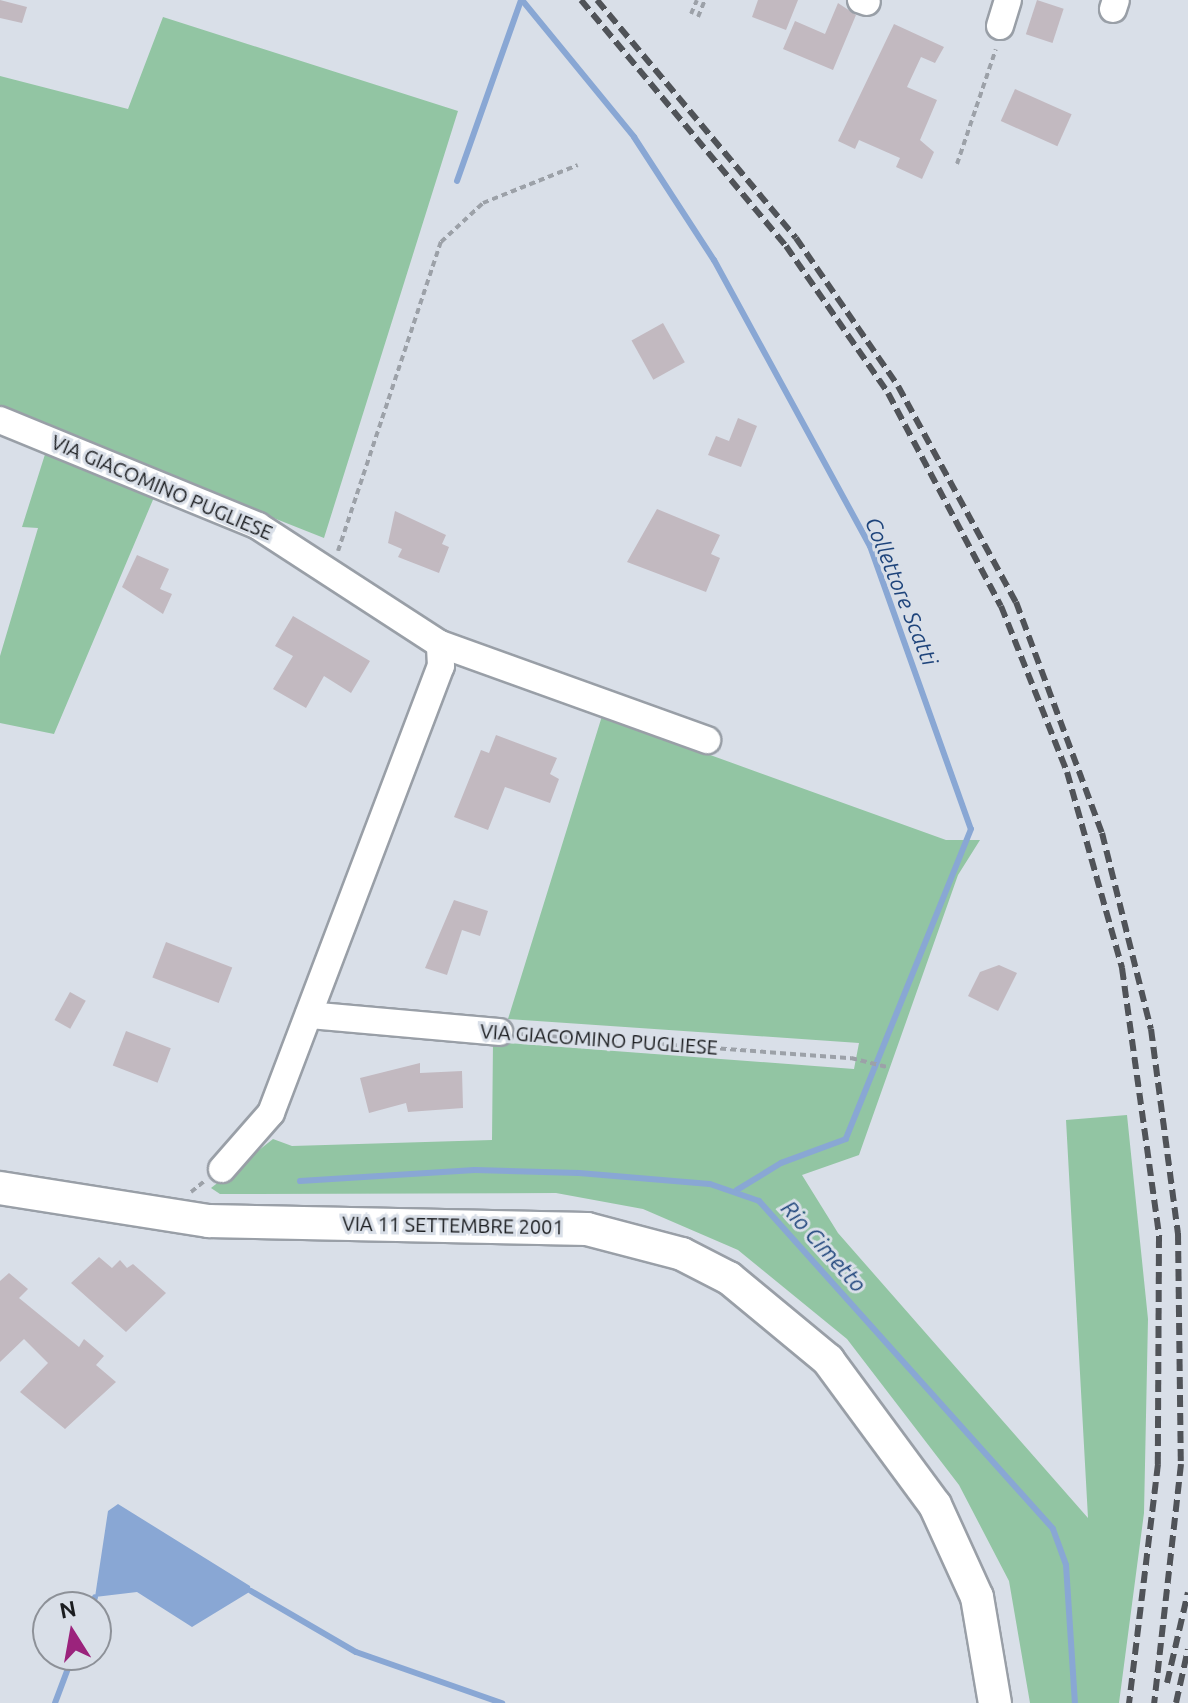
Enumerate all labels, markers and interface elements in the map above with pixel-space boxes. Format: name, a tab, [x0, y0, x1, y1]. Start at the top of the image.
street label: VIA GIACOMINO PUGLIESE	[48, 429, 276, 545]
water label: Collettore Scatti	[860, 513, 944, 669]
street label: VIA GIACOMINO PUGLIESE	[479, 1019, 719, 1059]
water label: Rio Cimetto	[776, 1195, 872, 1297]
street label: VIA 11 SETTEMBRE 2001	[342, 1211, 564, 1239]
north arrow	[32, 1591, 112, 1671]
text: N	[57, 1595, 78, 1623]

